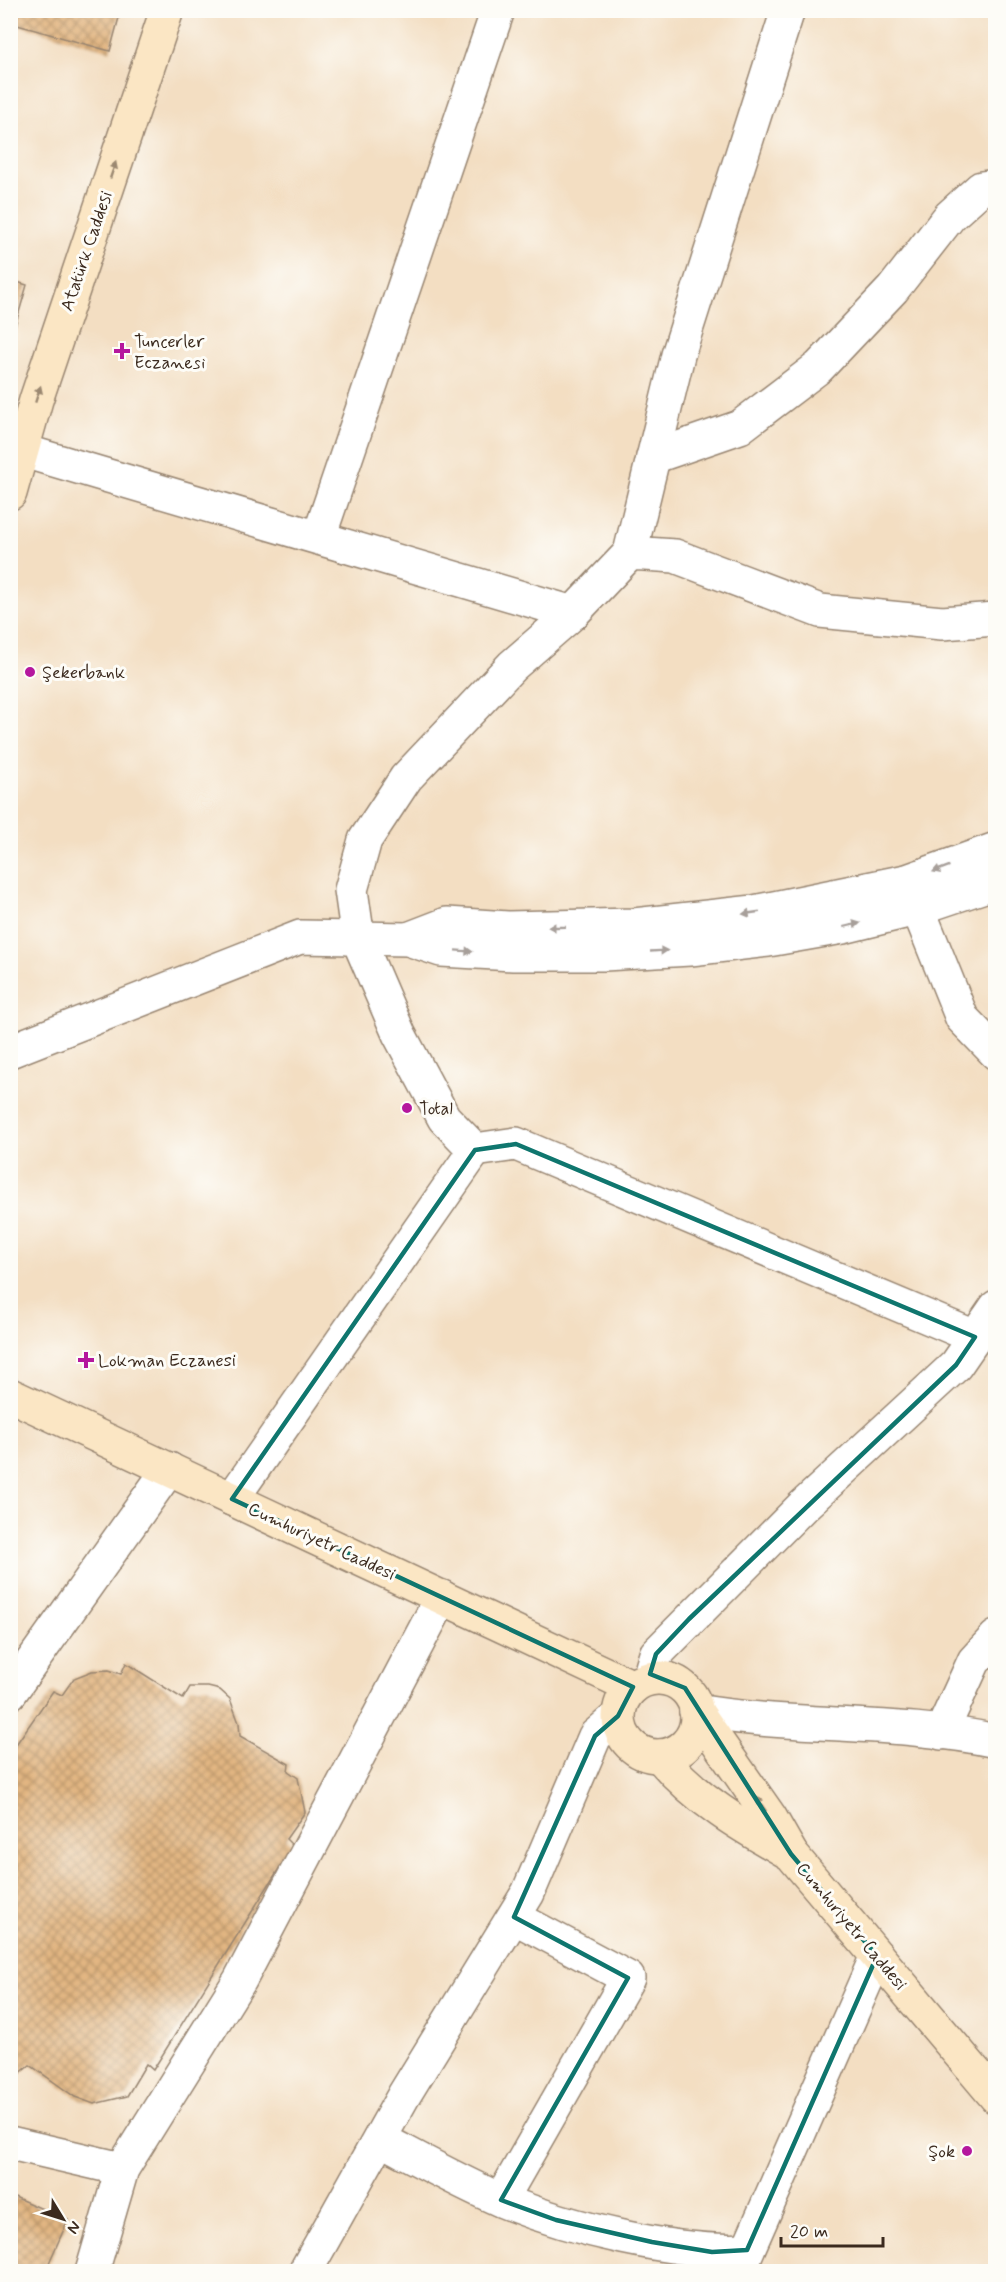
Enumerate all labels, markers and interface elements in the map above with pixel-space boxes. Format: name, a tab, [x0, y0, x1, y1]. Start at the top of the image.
one-way arrow	[109, 161, 119, 179]
street label: Atatürk Caddesi	[55, 188, 119, 315]
place label: Tuncerler Eczanesi	[134, 330, 205, 375]
marker: Tuncerler Eczanesi	[115, 344, 129, 358]
one-way arrow	[34, 385, 44, 403]
place label: Şekerbank	[42, 661, 125, 685]
marker: Şekerbank	[23, 665, 37, 679]
one-way arrow	[931, 864, 949, 874]
one-way arrow	[741, 908, 760, 917]
one-way arrow	[843, 919, 861, 929]
one-way arrow	[547, 922, 566, 932]
one-way arrow	[455, 946, 474, 956]
one-way arrow	[650, 947, 669, 956]
place label: Total	[419, 1097, 453, 1121]
marker: Total	[400, 1101, 414, 1115]
place label: Lokman Eczanesi	[98, 1349, 236, 1373]
marker: Lokman Eczanesi	[79, 1353, 93, 1367]
street label: Cumhuriyetr Caddesi	[244, 1497, 399, 1587]
one-way arrow	[755, 1796, 767, 1812]
street label: Cumhuriyetr Caddesi	[791, 1858, 912, 1996]
place label: Şok	[928, 2140, 955, 2164]
marker: Şok	[960, 2144, 974, 2158]
north arrow	[33, 2189, 93, 2249]
scale bar	[781, 2210, 883, 2248]
text: N	[62, 2217, 85, 2238]
text: 20 m	[790, 2220, 828, 2244]

